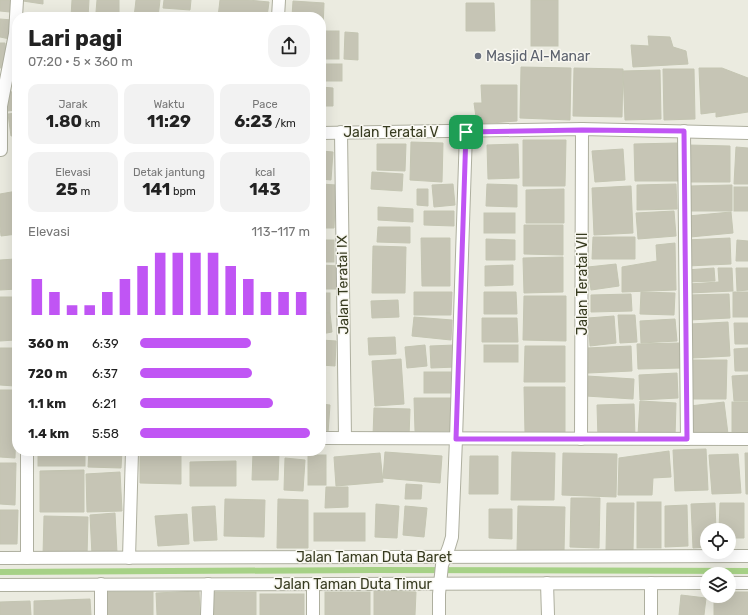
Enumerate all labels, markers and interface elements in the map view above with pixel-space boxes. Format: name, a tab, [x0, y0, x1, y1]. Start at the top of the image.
text: Lari pagi	[28, 25, 122, 52]
button: share	[268, 25, 310, 67]
place label: Masjid Al-Manar	[486, 48, 591, 65]
marker: Masjid Al-Manar	[473, 51, 483, 61]
text: 07:20 · 5 × 360 m	[28, 54, 133, 69]
text: Jarak	[59, 98, 87, 111]
text: Waktu	[153, 98, 185, 111]
text: Pace	[252, 98, 278, 111]
text: 1.80	[46, 111, 82, 131]
text: 11:29	[147, 111, 191, 131]
text: 6:23	[234, 111, 272, 131]
pin	[449, 115, 483, 149]
text: km	[82, 117, 100, 130]
text: /km	[272, 117, 296, 130]
icon: arrive	[455, 121, 477, 143]
street label: Jalan Teratai V	[343, 124, 439, 141]
text: Elevasi	[55, 166, 91, 179]
text: Detak jantung	[133, 166, 205, 179]
text: kcal	[255, 166, 275, 179]
text: 25	[56, 179, 78, 199]
text: 141	[142, 179, 170, 199]
text: 143	[249, 179, 281, 199]
text: m	[78, 185, 90, 198]
text: bpm	[170, 185, 196, 198]
text: Elevasi	[28, 224, 70, 239]
text: 113–117 m	[252, 224, 310, 239]
street label: Jalan Teratai VII	[574, 232, 591, 336]
street label: Jalan Teratai IX	[334, 235, 352, 335]
text: 360 m	[28, 336, 69, 351]
text: 6:39	[92, 336, 119, 351]
text: 720 m	[28, 366, 67, 381]
text: 6:37	[92, 366, 118, 381]
text: 1.1 km	[28, 396, 66, 411]
text: 6:21	[92, 396, 116, 411]
text: 1.4 km	[28, 426, 69, 441]
text: 5:58	[92, 426, 119, 441]
map controls	[700, 523, 736, 603]
button: locate	[700, 523, 736, 559]
street label: Jalan Taman Duta Baret	[296, 549, 453, 566]
button: layers	[700, 567, 736, 603]
street label: Jalan Taman Duta Timur	[274, 576, 433, 593]

